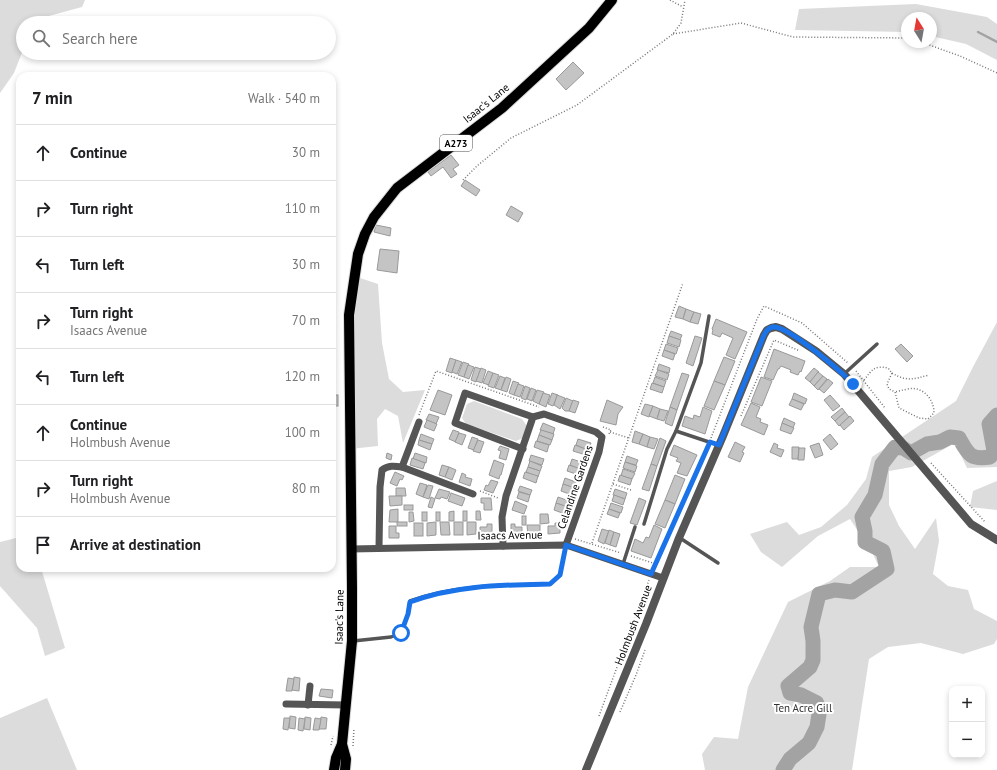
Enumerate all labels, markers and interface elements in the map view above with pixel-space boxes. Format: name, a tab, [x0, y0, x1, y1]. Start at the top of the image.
north arrow	[901, 12, 937, 48]
search box	[16, 16, 336, 60]
icon: search	[30, 27, 52, 49]
text: Search here	[62, 29, 138, 48]
street label: Isaac's Lane	[460, 80, 512, 126]
text: 7 min	[32, 87, 73, 109]
text: Walk · 540 m	[248, 90, 320, 107]
road number: A273	[440, 135, 472, 151]
icon: ahead	[32, 142, 54, 164]
text: Continue	[70, 143, 127, 162]
text: 30 m	[292, 144, 320, 161]
icon: right	[32, 198, 54, 220]
text: Turn right	[70, 199, 133, 218]
text: 110 m	[285, 200, 320, 217]
icon: left	[32, 254, 54, 276]
text: Turn left	[70, 255, 124, 274]
text: 30 m	[292, 256, 320, 273]
text: Turn right	[70, 303, 133, 322]
icon: right	[32, 310, 54, 332]
text: 70 m	[292, 312, 320, 329]
text: Isaacs Avenue	[70, 322, 147, 339]
icon: left	[32, 366, 54, 388]
text: Turn left	[70, 367, 124, 386]
text: 120 m	[285, 368, 320, 385]
route end	[844, 375, 862, 393]
text: Continue	[70, 415, 127, 434]
icon: ahead	[32, 422, 54, 444]
text: 100 m	[285, 424, 320, 441]
text: Holmbush Avenue	[70, 434, 170, 451]
street label: Celandine Gardens	[554, 443, 596, 531]
text: Turn right	[70, 471, 133, 490]
icon: right	[32, 478, 54, 500]
text: 80 m	[292, 480, 320, 497]
text: Holmbush Avenue	[70, 490, 170, 507]
street label: Isaacs Avenue	[477, 527, 543, 543]
icon: arrive	[32, 534, 54, 556]
text: Arrive at destination	[70, 535, 201, 554]
street label: Holmbush Avenue	[611, 582, 655, 667]
street label: Isaac's Lane	[332, 589, 346, 645]
route start	[392, 624, 410, 642]
map controls	[949, 686, 985, 758]
button: +	[949, 686, 985, 722]
park label: Ten Acre Gill	[774, 701, 833, 715]
button: −	[949, 722, 985, 758]

